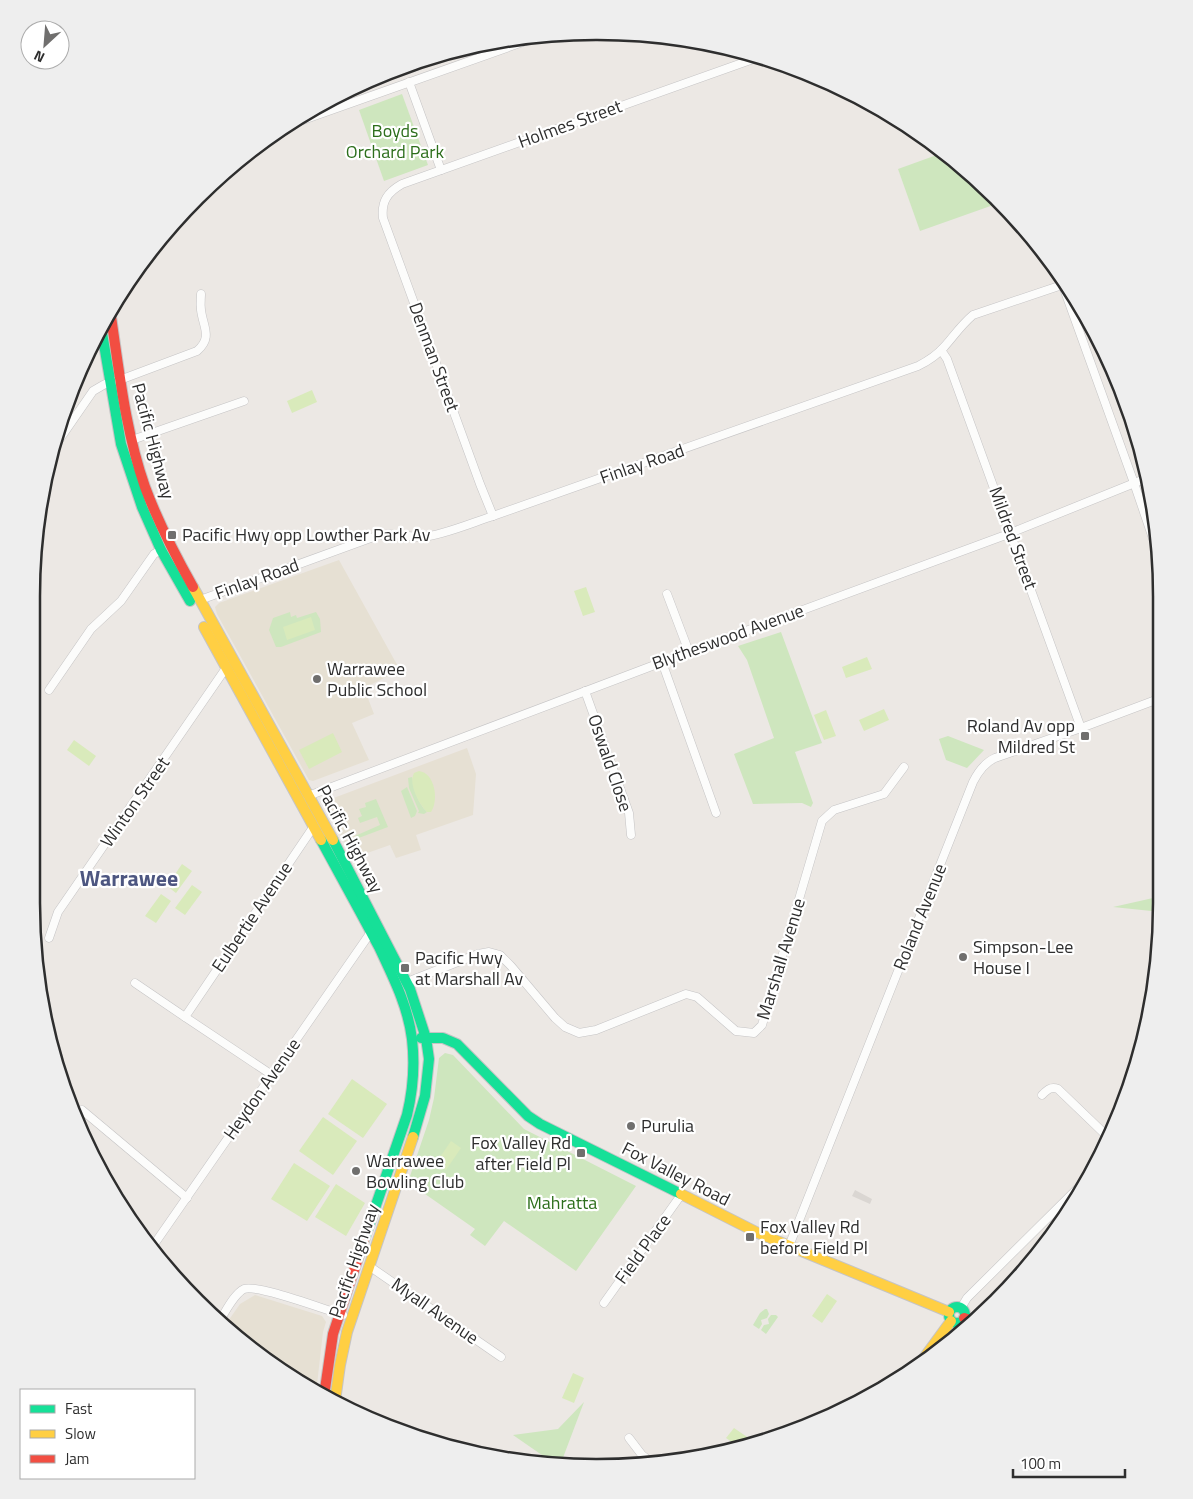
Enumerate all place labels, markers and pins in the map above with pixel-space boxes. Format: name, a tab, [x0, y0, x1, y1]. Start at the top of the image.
place label: Pacific Hwy opp Lowther Park Av	[182, 521, 431, 548]
marker: Pacific Hwy opp Lowther Park Av	[166, 529, 178, 541]
place label: Warrawee Public School	[327, 655, 427, 703]
marker: Warrawee Public School	[311, 673, 323, 685]
place label: Roland Av opp Mildred St	[967, 712, 1076, 760]
marker: Roland Av opp Mildred St	[1079, 730, 1091, 742]
place label: Simpson-Lee House I	[973, 933, 1073, 981]
place label: Pacific Hwy at Marshall Av	[415, 944, 523, 992]
marker: Simpson-Lee House I	[957, 951, 969, 963]
marker: Pacific Hwy at Marshall Av	[399, 962, 411, 974]
place label: Purulia	[641, 1112, 694, 1139]
marker: Purulia	[625, 1120, 637, 1132]
place label: Fox Valley Rd after Field Pl	[471, 1129, 571, 1177]
place label: Warrawee Bowling Club	[366, 1147, 464, 1195]
marker: Fox Valley Rd after Field Pl	[575, 1147, 587, 1159]
marker: Warrawee Bowling Club	[350, 1165, 362, 1177]
place label: Fox Valley Rd before Field Pl	[760, 1213, 868, 1261]
marker: Fox Valley Rd before Field Pl	[744, 1231, 756, 1243]

